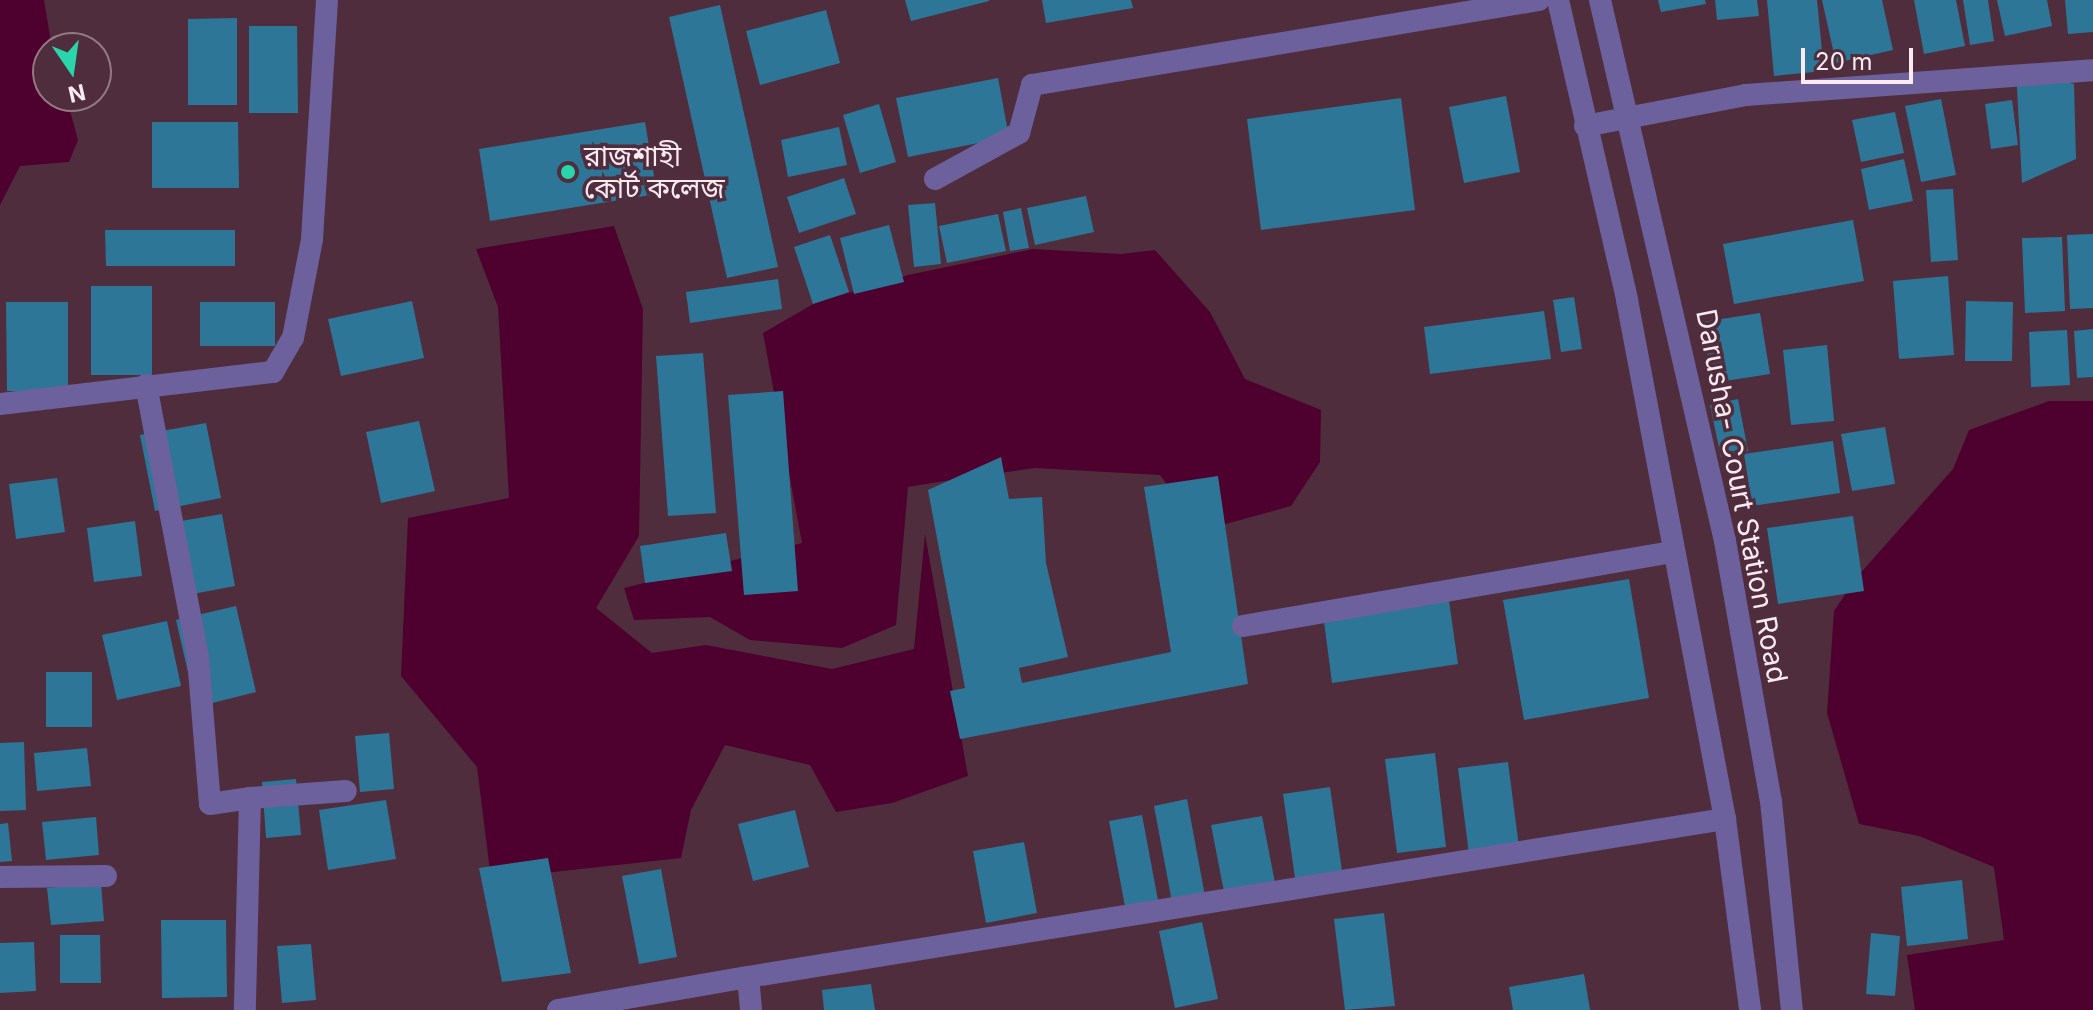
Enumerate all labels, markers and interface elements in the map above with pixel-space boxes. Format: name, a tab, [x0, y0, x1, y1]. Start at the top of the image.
north arrow	[32, 32, 112, 112]
scale bar	[1805, 32, 1917, 82]
text: 20 m	[1815, 47, 1873, 76]
text: N	[66, 79, 88, 108]
place label: রাজশাহী কোর্ট কলেজ	[584, 139, 725, 205]
marker: রাজশাহী কোর্ট কলেজ	[559, 163, 577, 181]
street label: Darusha- Court Station Road	[1689, 306, 1795, 686]

